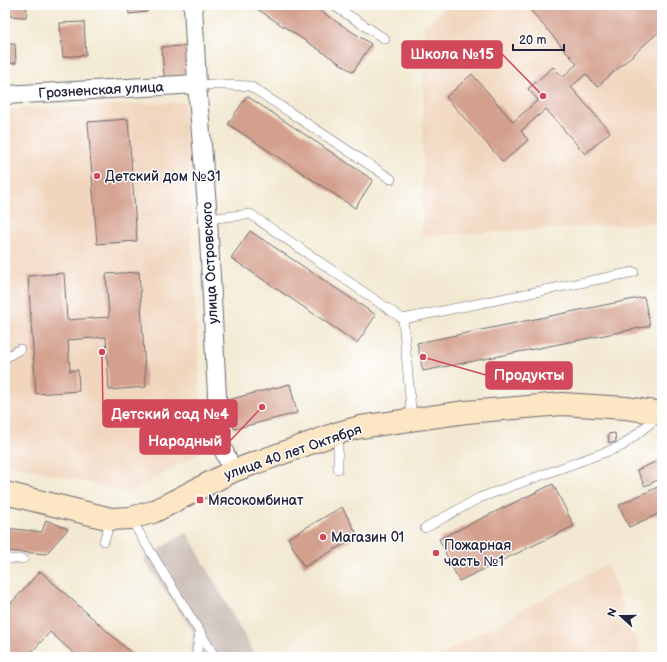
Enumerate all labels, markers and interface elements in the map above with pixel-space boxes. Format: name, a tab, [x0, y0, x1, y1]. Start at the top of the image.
scale bar	[513, 26, 564, 52]
text: 20 m	[519, 33, 546, 48]
callout: Школа №15	[402, 41, 502, 68]
text: Школа №15	[410, 45, 494, 64]
street label: Грозненская улица	[38, 78, 165, 102]
place label: Детский дом №31	[105, 168, 221, 185]
marker: Детский дом №31	[92, 171, 102, 181]
street label: улица Островского	[198, 201, 222, 325]
callout: Продукты	[486, 362, 572, 389]
text: Продукты	[494, 366, 564, 385]
callout: Детский сад №4	[103, 400, 237, 427]
text: Детский сад №4	[111, 405, 229, 424]
street label: улица 40 лет Октября	[222, 420, 364, 484]
callout: Народный	[140, 427, 230, 454]
text: Народный	[148, 432, 222, 451]
place label: Мясокомбинат	[208, 492, 304, 509]
marker: Мясокомбинат	[195, 495, 205, 505]
place label: Магазин 01	[331, 529, 404, 546]
marker: Магазин 01	[318, 532, 328, 542]
place label: Пожарная часть №1	[444, 537, 511, 570]
marker: Пожарная часть №1	[431, 548, 441, 558]
north arrow	[601, 596, 641, 636]
text: N	[605, 606, 620, 619]

